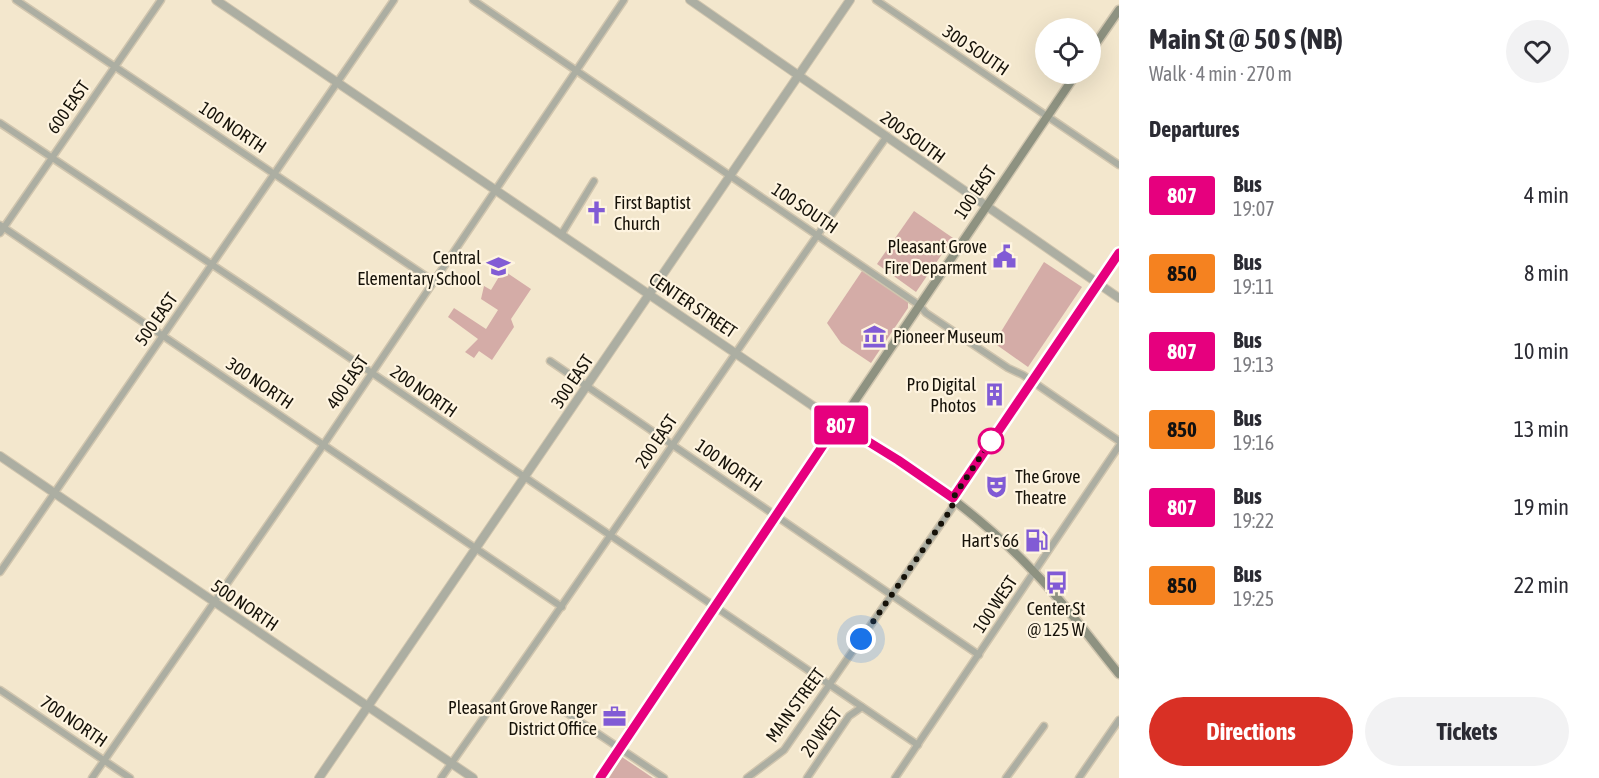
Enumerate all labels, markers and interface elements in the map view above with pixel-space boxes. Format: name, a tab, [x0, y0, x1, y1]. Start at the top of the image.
map controls	[1035, 18, 1101, 84]
button: locate	[1035, 18, 1101, 84]
street label: 300 SOUTH	[939, 20, 1013, 80]
button: heart	[1506, 20, 1569, 83]
text: Main St @ 50 S (NB)	[1149, 23, 1343, 55]
text: Walk · 4 min · 270 m	[1149, 62, 1292, 85]
street label: 600 EAST	[42, 76, 94, 138]
street label: 100 NORTH	[195, 97, 271, 157]
street label: 200 SOUTH	[877, 106, 949, 168]
text: Departures	[1149, 116, 1239, 142]
street label: 100 EAST	[950, 161, 1000, 223]
text: Bus	[1233, 171, 1262, 197]
street label: 100 SOUTH	[768, 178, 842, 238]
text: 4 min	[1524, 182, 1569, 208]
text: 807	[1167, 183, 1197, 207]
place label: First Baptist Church	[614, 192, 691, 234]
text: 19:07	[1233, 197, 1275, 220]
church icon: First Baptist Church	[583, 199, 609, 225]
place label: Pleasant Grove Fire Deparment	[884, 236, 987, 278]
public building icon: Pleasant Grove Fire Deparment	[992, 243, 1018, 269]
place label: Central Elementary School	[357, 247, 481, 289]
text: Bus	[1233, 249, 1262, 275]
school or university icon: Central Elementary School	[486, 254, 512, 280]
text: 8 min	[1524, 260, 1569, 286]
text: 850	[1167, 261, 1197, 285]
street label: CENTER STREET	[645, 268, 741, 342]
text: 19:11	[1233, 275, 1274, 298]
street label: 500 EAST	[130, 288, 182, 350]
museum icon: Pioneer Museum	[862, 323, 888, 349]
place label: Pioneer Museum	[893, 326, 1004, 347]
text: Bus	[1233, 327, 1262, 353]
text: 10 min	[1514, 338, 1569, 364]
text: 807	[1167, 339, 1197, 363]
street label: 300 EAST	[547, 350, 597, 412]
street label: 400 EAST	[322, 351, 372, 413]
street label: 300 NORTH	[222, 353, 298, 413]
text: 19:13	[1233, 353, 1274, 376]
street label: 200 NORTH	[387, 361, 461, 421]
place label: Pro Digital Photos	[907, 374, 976, 416]
building icon: Pro Digital Photos	[981, 381, 1007, 407]
text: Bus	[1233, 405, 1262, 431]
line badge: 807	[806, 406, 876, 444]
street label: 200 EAST	[631, 410, 681, 472]
text: 807	[826, 413, 856, 437]
text: 13 min	[1514, 416, 1569, 442]
text: 850	[1167, 417, 1197, 441]
unlabelled marker	[978, 428, 1004, 454]
text: 19:16	[1233, 431, 1274, 454]
street label: 100 NORTH	[692, 435, 766, 495]
place label: The Grove Theatre	[1015, 466, 1080, 508]
theatre icon: The Grove Theatre	[984, 473, 1010, 499]
text: Bus	[1233, 483, 1262, 509]
text: 19 min	[1514, 494, 1569, 520]
text: 807	[1167, 495, 1197, 519]
text: 19:22	[1233, 509, 1274, 532]
fuel station icon: Hart's 66	[1024, 527, 1050, 553]
place label: Hart's 66	[961, 530, 1019, 551]
text: Bus	[1233, 561, 1262, 587]
bus stop icon: Center St @ 125 W	[1043, 569, 1069, 595]
street label: 100 WEST	[968, 572, 1022, 636]
text: 22 min	[1514, 572, 1569, 598]
text: 850	[1167, 573, 1197, 597]
street label: 500 NORTH	[207, 575, 283, 635]
text: 19:25	[1233, 587, 1274, 610]
place label: Center St @ 125 W	[1027, 598, 1085, 640]
your location	[846, 624, 876, 654]
street label: MAIN STREET	[761, 664, 829, 746]
street label: 700 NORTH	[36, 691, 112, 751]
place label: Pleasant Grove Ranger District Office	[448, 697, 598, 739]
button: Directions	[1149, 697, 1353, 766]
button: Tickets	[1365, 697, 1569, 766]
street label: 20 WEST	[796, 703, 846, 761]
office icon: Pleasant Grove Ranger District Office	[602, 704, 628, 730]

